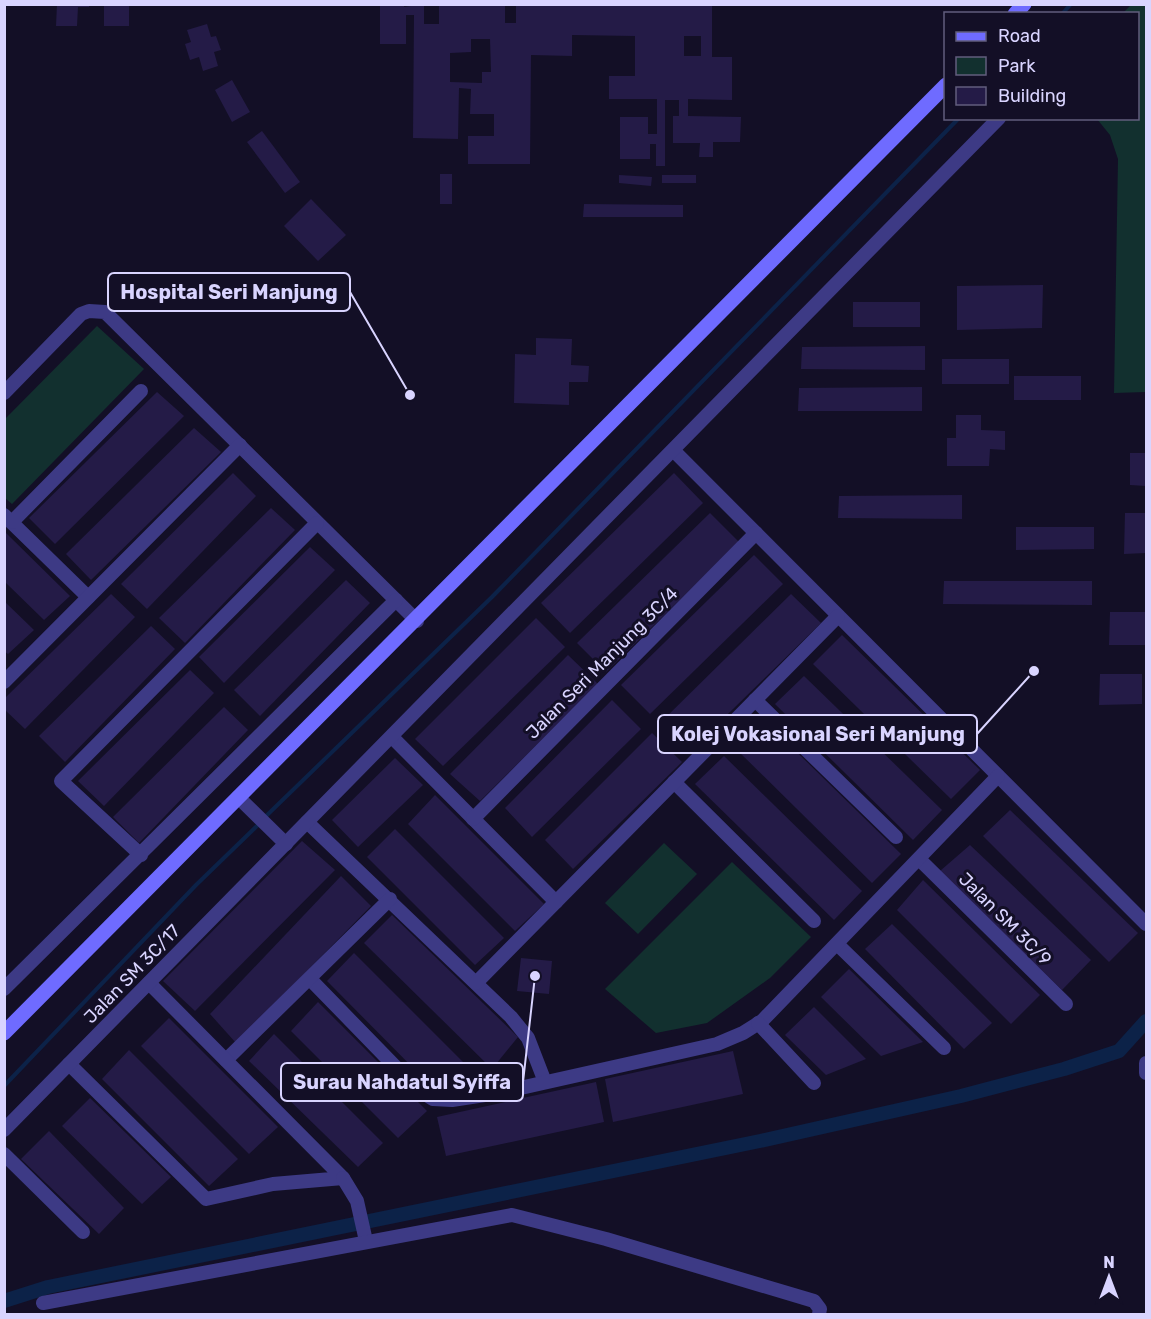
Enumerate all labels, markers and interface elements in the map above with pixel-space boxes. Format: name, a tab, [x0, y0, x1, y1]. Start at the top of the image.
legend	[944, 12, 1139, 120]
text: Road	[998, 25, 1041, 47]
text: Park	[998, 55, 1036, 77]
text: Building	[998, 85, 1066, 107]
callout: Hospital Seri Manjung	[108, 273, 350, 311]
text: Hospital Seri Manjung	[120, 280, 338, 304]
street label: Jalan Seri Manjung 3C/4	[521, 582, 683, 744]
callout: Kolej Vokasional Seri Manjung	[658, 715, 977, 753]
text: Kolej Vokasional Seri Manjung	[671, 722, 965, 746]
street label: Jalan SM 3C/9	[954, 868, 1056, 970]
street label: Jalan SM 3C/17	[79, 920, 185, 1028]
callout: Surau Nahdatul Syiffa	[281, 1063, 523, 1101]
text: Surau Nahdatul Syiffa	[293, 1070, 511, 1094]
north arrow	[1079, 1247, 1139, 1307]
text: N	[1103, 1253, 1115, 1272]

